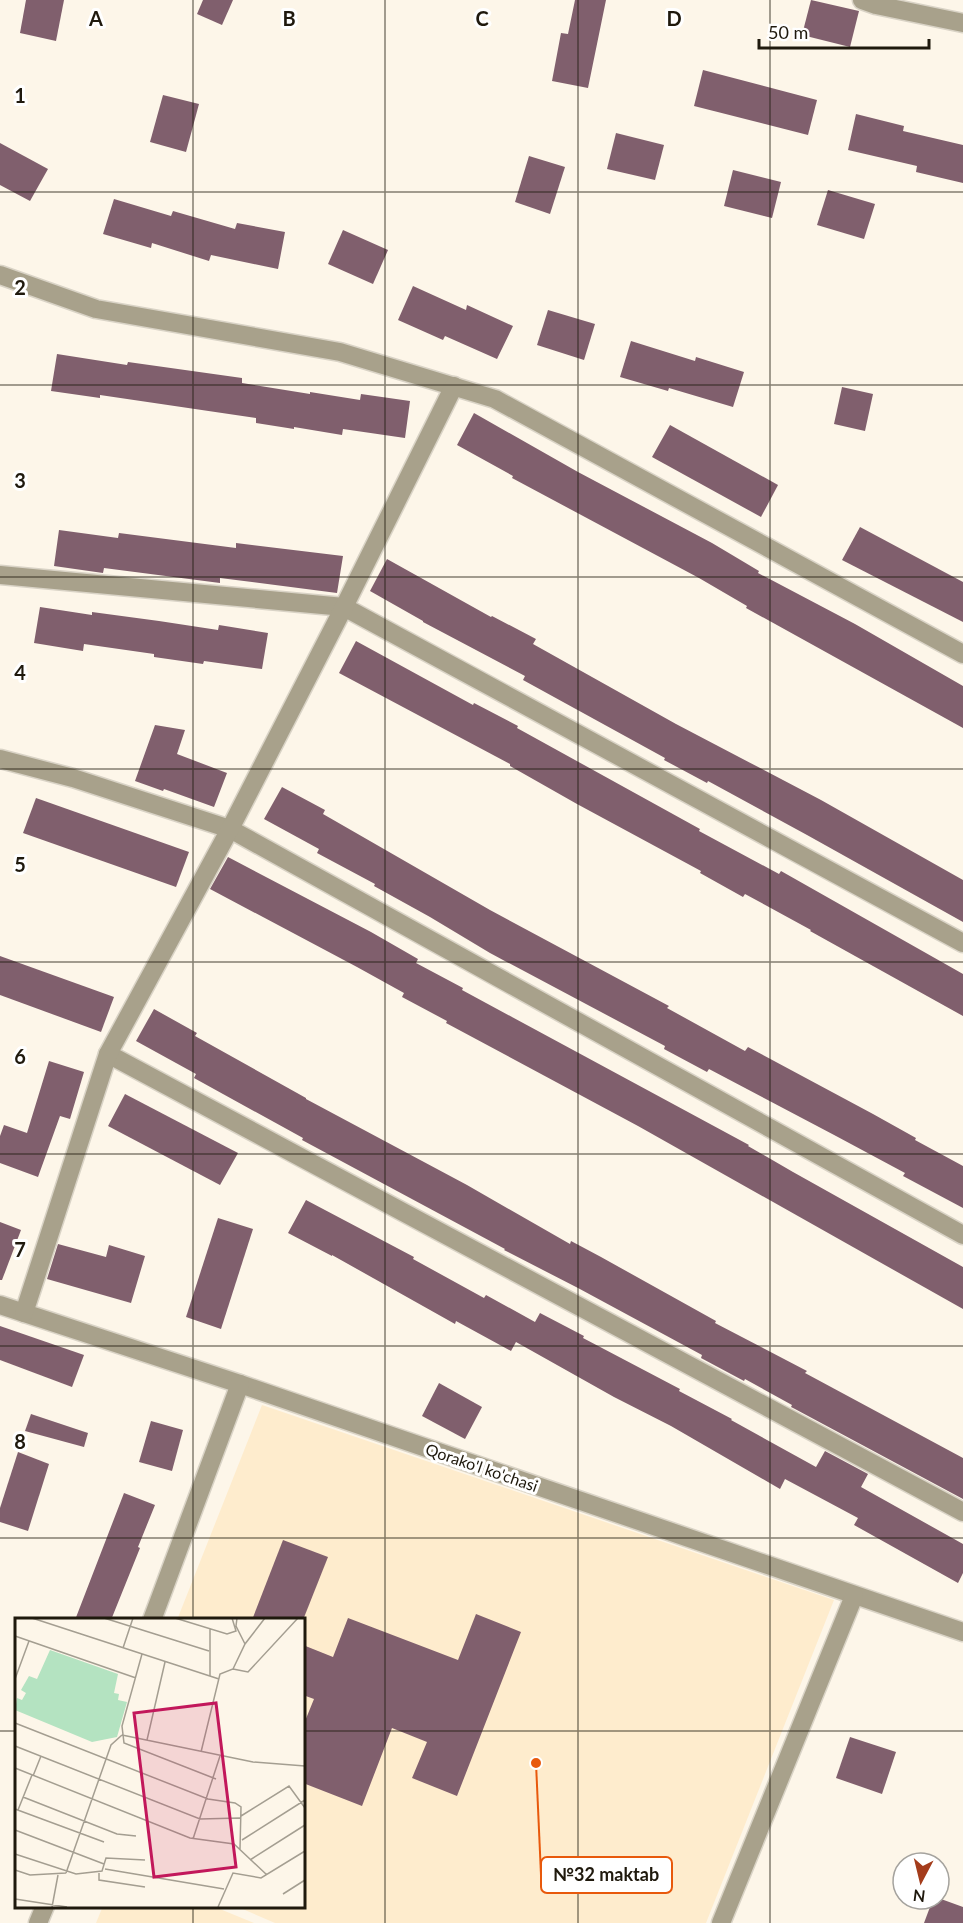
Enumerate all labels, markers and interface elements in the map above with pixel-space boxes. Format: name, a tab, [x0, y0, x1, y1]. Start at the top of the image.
text: A	[88, 6, 103, 30]
text: B	[282, 6, 296, 30]
text: C	[475, 6, 489, 30]
text: D	[666, 6, 682, 30]
scale bar	[759, 12, 928, 50]
text: 50 m	[768, 21, 808, 43]
text: 1	[14, 83, 26, 107]
text: 2	[14, 275, 26, 299]
text: 3	[14, 468, 26, 492]
text: 4	[14, 660, 26, 684]
text: 5	[14, 852, 26, 876]
text: 6	[14, 1044, 26, 1068]
text: 7	[14, 1237, 26, 1261]
text: 8	[14, 1429, 26, 1453]
street label: Qorako'l ko'chasi	[423, 1439, 541, 1495]
inset map	[15, 1618, 304, 1908]
north arrow	[891, 1851, 951, 1911]
callout: №32 maktab	[541, 1857, 672, 1893]
text: №32 maktab	[553, 1863, 659, 1885]
text: N	[912, 1886, 926, 1907]

